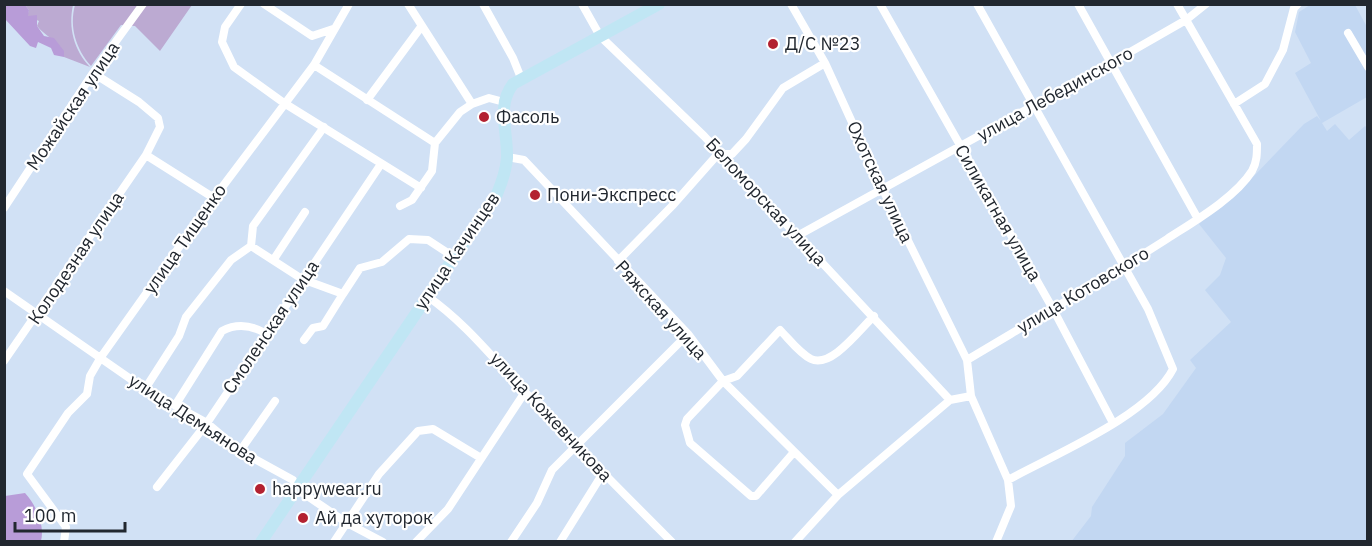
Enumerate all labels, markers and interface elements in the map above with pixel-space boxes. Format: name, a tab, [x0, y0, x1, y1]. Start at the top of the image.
place label: Д/С №23	[785, 32, 860, 55]
street label: Можайская улица	[21, 37, 124, 175]
marker: Д/С №23	[766, 37, 780, 51]
street label: улица Лебединского	[973, 41, 1137, 146]
place label: Фасоль	[496, 105, 559, 128]
marker: Фасоль	[477, 110, 491, 124]
street label: Охотская улица	[842, 117, 919, 247]
street label: Беломорская улица	[701, 133, 832, 271]
street label: Силикатная улица	[950, 140, 1047, 285]
street label: улица Тищенко	[138, 179, 231, 298]
place label: Пони-Экспресс	[547, 183, 676, 206]
street label: Колодезная улица	[23, 187, 129, 329]
street label: улица Качинцев	[409, 188, 504, 314]
marker: Пони-Экспресс	[528, 188, 542, 202]
street label: улица Котовского	[1012, 241, 1153, 338]
street label: Смоленская улица	[217, 255, 324, 398]
street label: Ряжская улица	[611, 255, 712, 364]
street label: улица Кожевникова	[485, 347, 618, 487]
street label: улица Демьянова	[125, 368, 262, 469]
place label: happywear.ru	[272, 477, 382, 500]
marker: happywear.ru	[253, 482, 267, 496]
scale bar	[15, 495, 124, 533]
text: 100 m	[24, 504, 76, 527]
place label: Ай да хуторок	[315, 506, 433, 529]
marker: Ай да хуторок	[296, 511, 310, 525]

